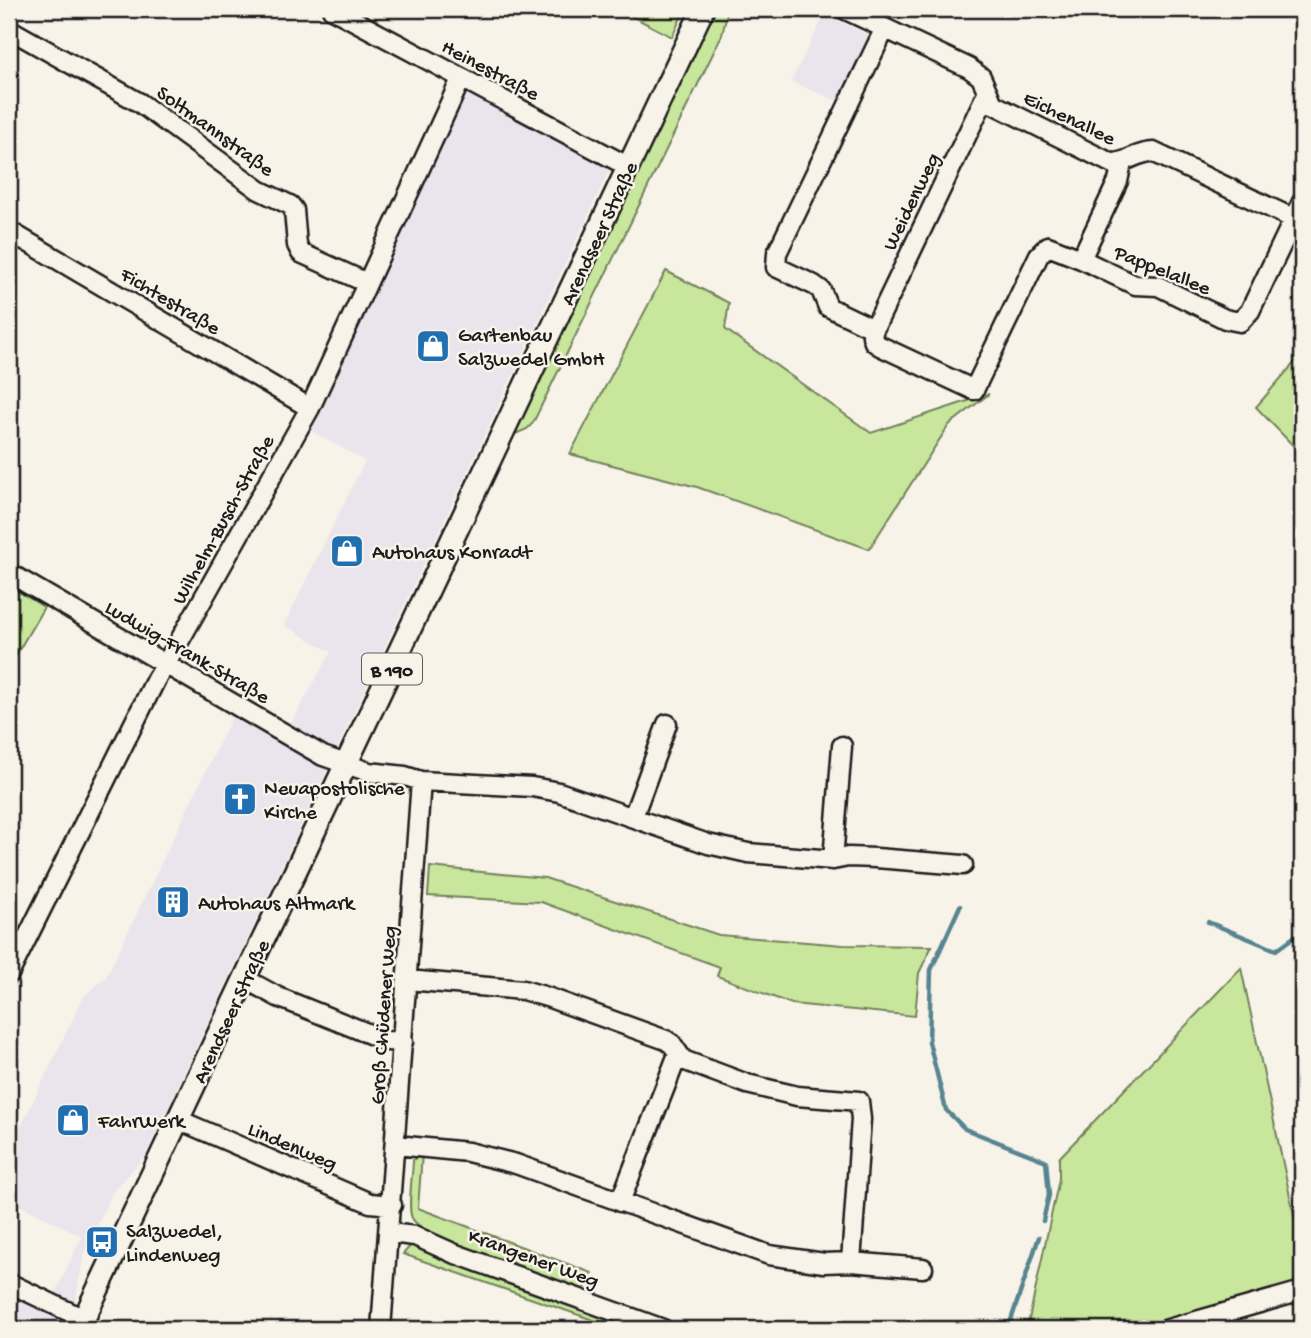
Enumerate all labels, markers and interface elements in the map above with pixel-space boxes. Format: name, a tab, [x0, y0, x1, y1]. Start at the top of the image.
street label: Heinestraße	[436, 36, 544, 109]
street label: Soltmannstraße	[150, 82, 279, 185]
street label: Eichenallee	[1018, 87, 1120, 154]
street label: Weidenweg	[879, 150, 948, 255]
street label: Arendseer Straße	[557, 158, 646, 310]
street label: Pappelallee	[1109, 241, 1215, 303]
street label: Fichtestraße	[114, 263, 225, 343]
place label: Gartenbau Salzwedel GmbH	[458, 325, 605, 374]
shop icon: Gartenbau Salzwedel GmbH	[414, 327, 452, 365]
street label: Wilhelm-Busch-Straße	[168, 431, 283, 610]
shop icon: Autohaus Konradt	[328, 532, 366, 570]
place label: Autohaus Konradt	[372, 542, 534, 567]
street label: Ludwig-Frank-Straße	[99, 597, 274, 712]
road number: B 190	[362, 654, 422, 684]
place label: Neuapostolische Kirche	[264, 778, 406, 827]
church icon: Neuapostolische Kirche	[221, 780, 259, 818]
building icon: Autohaus Altmark	[154, 883, 192, 921]
place label: Autohaus Altmark	[198, 893, 357, 918]
street label: Groß Chüdener Weg	[367, 925, 404, 1105]
street label: Arendseer Straße	[189, 936, 278, 1088]
shop icon: FahrWerk	[54, 1101, 92, 1139]
place label: FahrWerk	[97, 1111, 187, 1136]
street label: Lindenweg	[243, 1118, 340, 1178]
place label: Salzwedel, Lindenweg	[126, 1221, 223, 1270]
bus stop icon: Salzwedel, Lindenweg	[83, 1223, 121, 1261]
street label: Krangener Weg	[464, 1225, 602, 1296]

